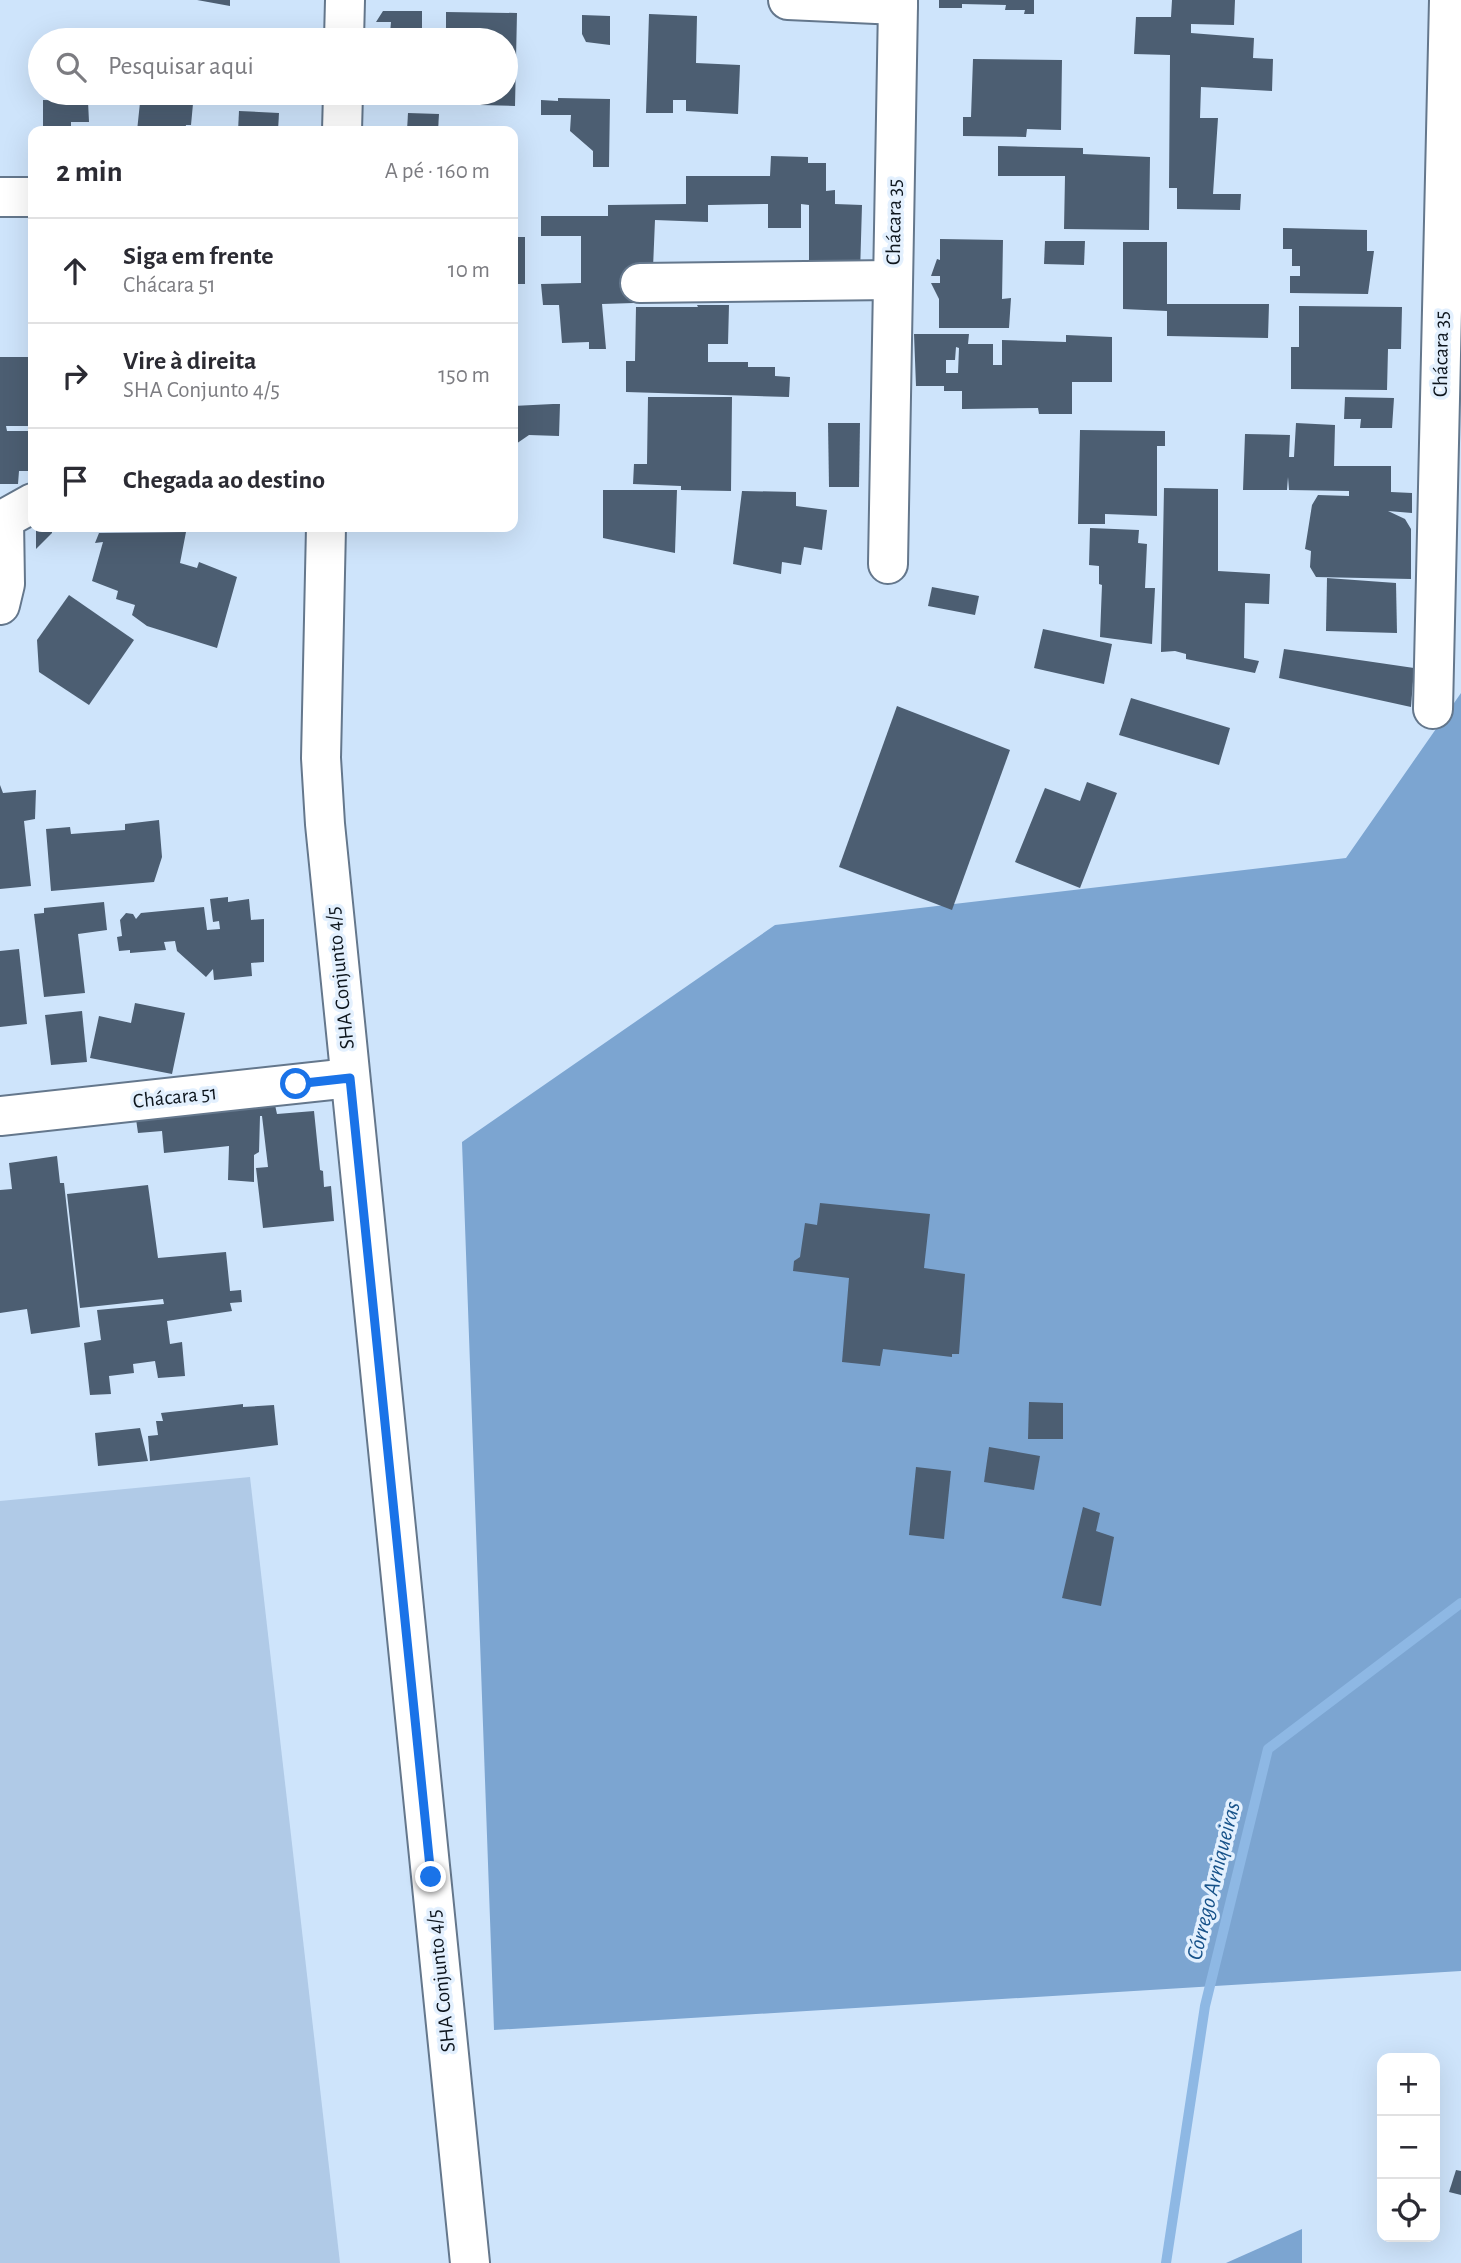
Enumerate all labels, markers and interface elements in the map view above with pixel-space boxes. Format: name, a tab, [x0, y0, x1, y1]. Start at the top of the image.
search box	[28, 28, 518, 105]
icon: search	[52, 48, 90, 86]
text: Pesquisar aqui	[108, 53, 254, 79]
text: 2 min	[56, 157, 123, 187]
text: A pé · 160 m	[385, 160, 490, 183]
street label: Chácara 35	[883, 179, 905, 265]
text: Siga em frente	[123, 243, 274, 269]
icon: ahead	[56, 252, 94, 290]
text: 10 m	[448, 259, 490, 282]
text: Chácara 51	[123, 274, 216, 297]
street label: Chácara 35	[1430, 311, 1452, 397]
text: Vire à direita	[123, 348, 257, 374]
icon: right	[56, 357, 94, 395]
text: 150 m	[438, 364, 490, 387]
text: SHA Conjunto 4/5	[123, 379, 280, 402]
icon: arrive	[56, 462, 94, 500]
text: Chegada ao destino	[123, 467, 325, 493]
street label: SHA Conjunto 4/5	[322, 906, 358, 1050]
route start	[280, 1068, 311, 1099]
street label: Chácara 51	[132, 1082, 218, 1112]
water label: Córrego Arniqueiras	[1183, 1799, 1245, 1963]
route end	[415, 1861, 446, 1892]
street label: SHA Conjunto 4/5	[423, 1909, 459, 2053]
map controls	[1377, 2053, 1440, 2242]
button: +	[1377, 2053, 1440, 2116]
button: −	[1377, 2116, 1440, 2179]
button: locate	[1377, 2179, 1440, 2242]

